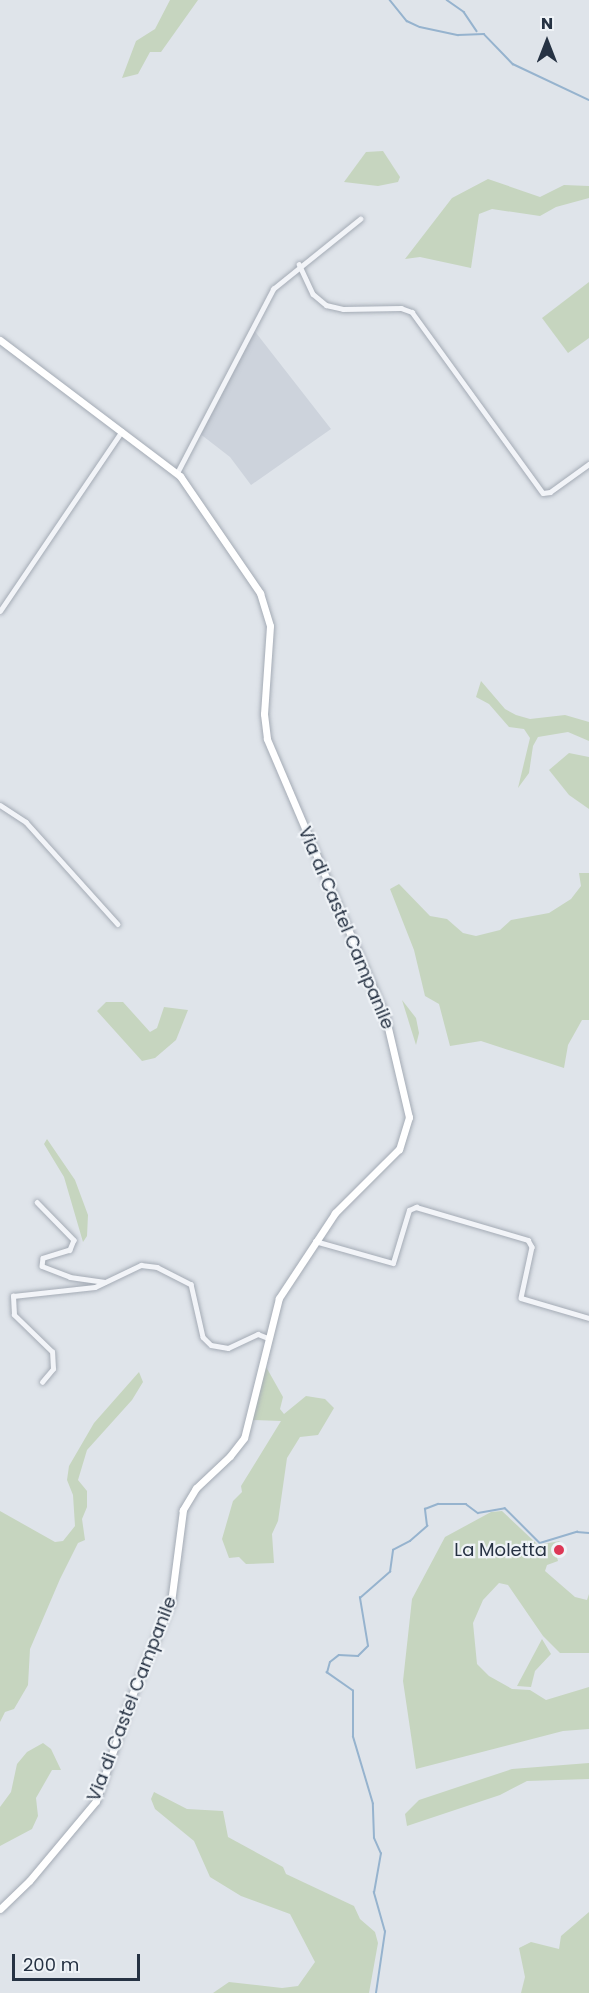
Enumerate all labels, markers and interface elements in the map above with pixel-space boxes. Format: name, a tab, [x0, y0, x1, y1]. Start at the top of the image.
north arrow	[517, 12, 577, 72]
text: N	[541, 12, 553, 35]
street label: Via di Castel Campanile	[293, 824, 399, 1032]
place label: La Moletta	[454, 1539, 547, 1561]
marker: La Moletta	[552, 1543, 566, 1557]
street label: Via di Castel Campanile	[83, 1593, 181, 1805]
scale bar	[15, 1942, 142, 1980]
text: 200 m	[23, 1952, 79, 1977]

